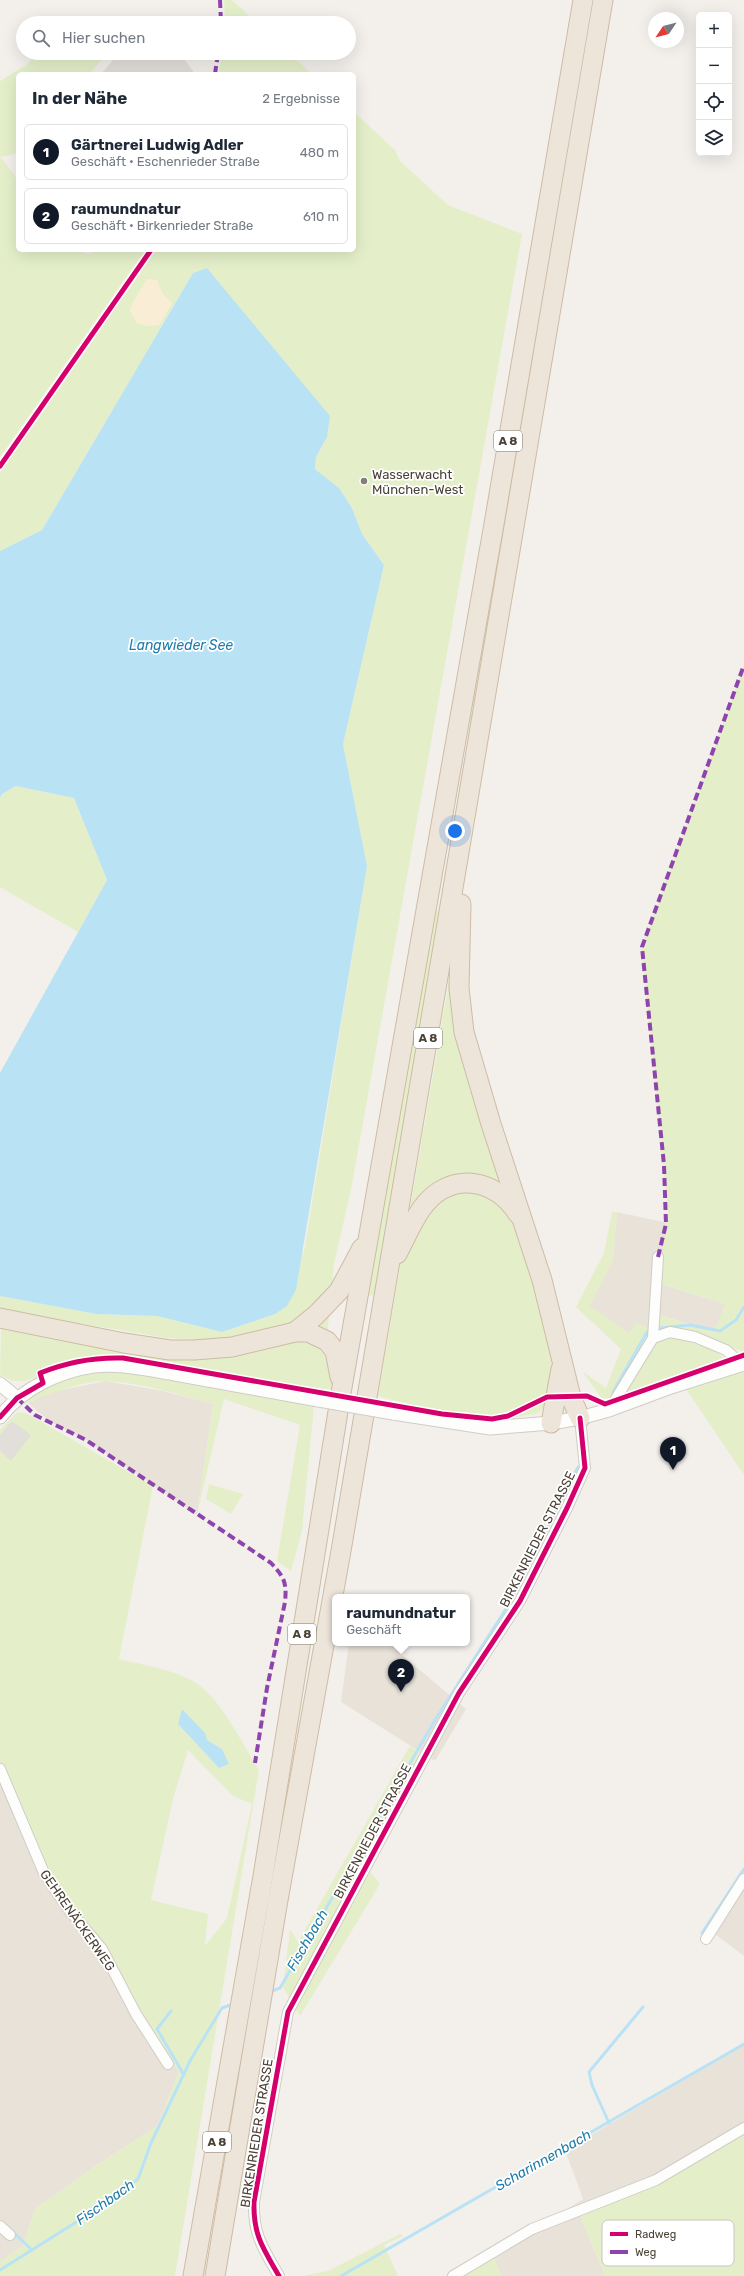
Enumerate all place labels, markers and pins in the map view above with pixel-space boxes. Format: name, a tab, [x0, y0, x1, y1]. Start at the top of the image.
place label: Wasserwacht München-West	[372, 467, 463, 497]
marker: Wasserwacht München-West	[359, 476, 369, 486]
pin: 1	[660, 1437, 686, 1470]
pin: 2	[388, 1659, 414, 1692]

